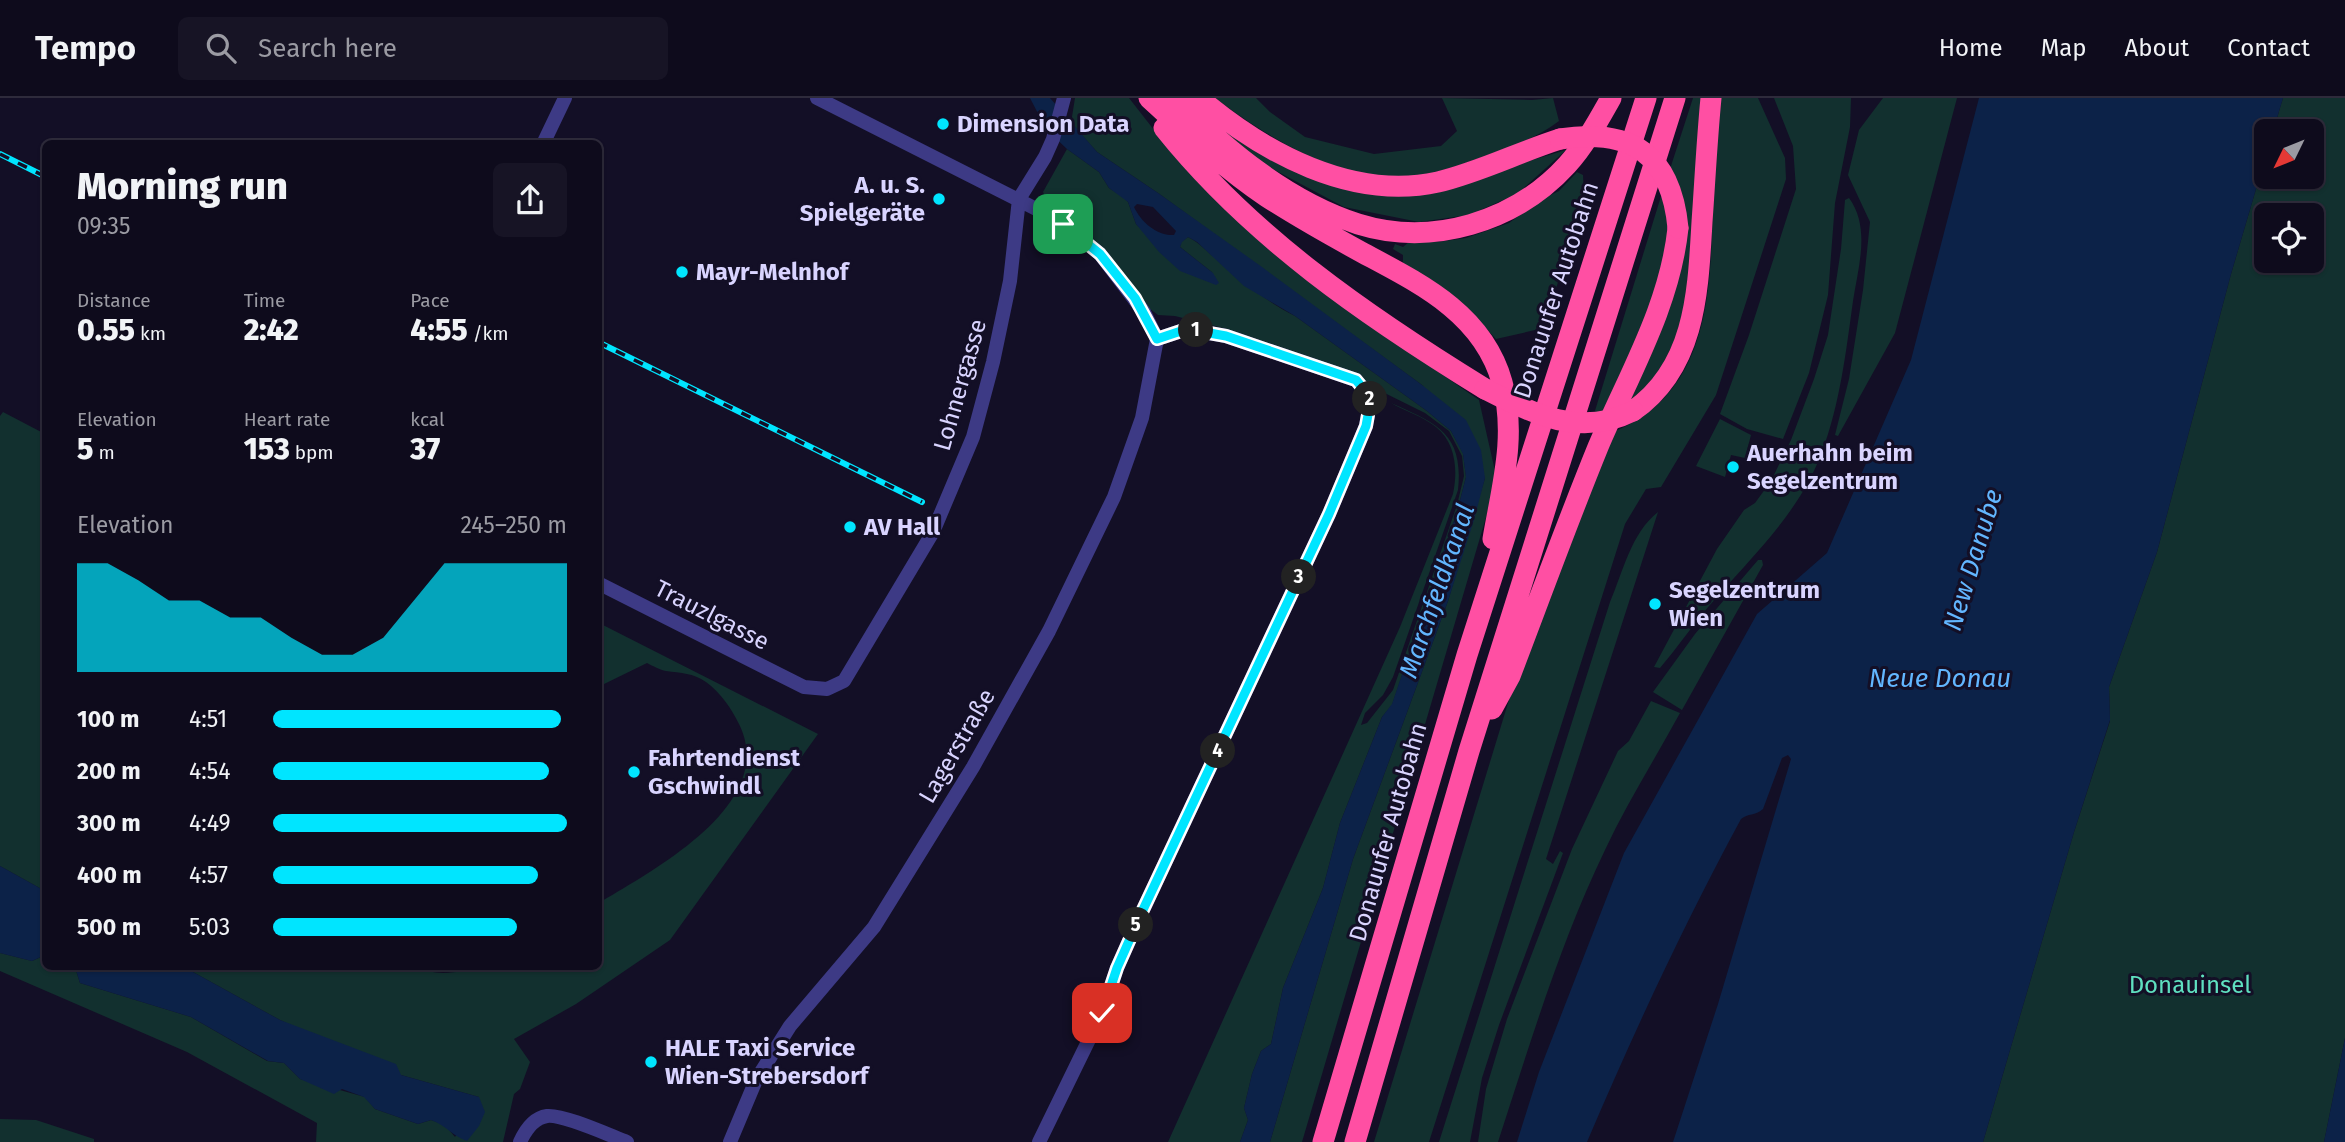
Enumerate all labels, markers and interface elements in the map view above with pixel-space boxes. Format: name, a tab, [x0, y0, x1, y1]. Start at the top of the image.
search box	[178, 17, 668, 80]
text: Tempo	[35, 28, 136, 68]
icon: search	[202, 29, 240, 67]
text: Search here	[258, 33, 397, 64]
text: Home	[1939, 34, 2003, 62]
text: Map	[2041, 34, 2087, 62]
text: About	[2125, 34, 2189, 62]
text: Contact	[2227, 34, 2310, 62]
place label: Dimension Data	[957, 110, 1129, 138]
marker: Dimension Data	[935, 116, 951, 132]
north arrow	[2254, 119, 2324, 189]
map controls	[2254, 119, 2324, 273]
text: Morning run	[77, 163, 288, 209]
button: share	[493, 163, 567, 237]
place label: A. u. S. Spielgeräte	[800, 171, 925, 227]
street label: Donauufer Autobahn	[1508, 178, 1604, 402]
marker: A. u. S. Spielgeräte	[931, 191, 947, 207]
pin	[1033, 194, 1093, 254]
button: locate	[2254, 203, 2324, 273]
icon: arrive	[1044, 205, 1082, 243]
text: 09:35	[77, 212, 130, 240]
place label: Mayr-Melnhof	[696, 258, 851, 286]
marker: Mayr-Melnhof	[674, 264, 690, 280]
text: Distance	[77, 289, 151, 312]
text: Time	[244, 289, 285, 312]
text: Pace	[410, 289, 450, 312]
text: 0.55	[77, 312, 135, 348]
text: 2:42	[244, 312, 299, 348]
text: 4:55	[410, 312, 468, 348]
pin: 1	[1178, 313, 1214, 348]
street label: Lohnergasse	[928, 316, 992, 454]
text: 1	[1191, 318, 1200, 341]
text: km	[135, 322, 166, 345]
text: /km	[468, 322, 509, 345]
pin: 2	[1352, 382, 1388, 416]
text: 2	[1365, 387, 1374, 410]
text: Elevation	[77, 408, 157, 431]
text: Heart rate	[244, 408, 330, 431]
text: kcal	[410, 408, 445, 431]
text: 5	[77, 431, 93, 467]
text: 153	[244, 431, 290, 467]
text: 37	[410, 431, 440, 467]
place label: Auerhahn beim Segelzentrum	[1746, 439, 1913, 495]
text: m	[93, 441, 115, 464]
text: bpm	[290, 441, 334, 464]
marker: Auerhahn beim Segelzentrum	[1725, 459, 1741, 475]
water label: New Danube	[1937, 486, 2009, 634]
water label: Marchfeldkanal	[1393, 500, 1481, 682]
text: Elevation	[77, 511, 173, 539]
text: 245–250 m	[461, 511, 567, 539]
place label: AV Hall	[863, 513, 941, 541]
marker: AV Hall	[842, 519, 858, 535]
pin: 3	[1282, 560, 1316, 594]
text: 3	[1294, 565, 1303, 588]
street label: Trauzlgasse	[650, 574, 774, 656]
place label: Segelzentrum Wien	[1669, 576, 1820, 632]
marker: Segelzentrum Wien	[1647, 596, 1663, 612]
water label: Neue Donau	[1869, 663, 2011, 694]
street label: Lagerstraße	[913, 684, 1001, 808]
text: 100 m	[77, 705, 139, 733]
text: 4:51	[189, 705, 227, 733]
street label: Donauufer Autobahn	[1343, 719, 1433, 945]
pin: 4	[1200, 734, 1236, 768]
text: 4	[1212, 739, 1223, 762]
place label: Fahrtendienst Gschwindl	[648, 744, 801, 800]
text: 200 m	[77, 757, 141, 785]
text: 4:54	[189, 757, 231, 785]
marker: Fahrtendienst Gschwindl	[626, 764, 642, 780]
text: 300 m	[77, 809, 141, 837]
text: 4:49	[189, 809, 231, 837]
text: 400 m	[77, 861, 142, 889]
text: 4:57	[189, 861, 228, 889]
pin: 5	[1118, 908, 1154, 942]
text: 500 m	[77, 913, 141, 941]
text: 5:03	[189, 913, 230, 941]
text: 5	[1130, 913, 1141, 936]
park label: Donauinsel	[2129, 971, 2251, 999]
pin	[1072, 983, 1132, 1043]
icon: check	[1083, 994, 1121, 1032]
place label: HALE Taxi Service Wien-Strebersdorf	[665, 1034, 871, 1090]
marker: HALE Taxi Service Wien-Strebersdorf	[643, 1054, 659, 1070]

